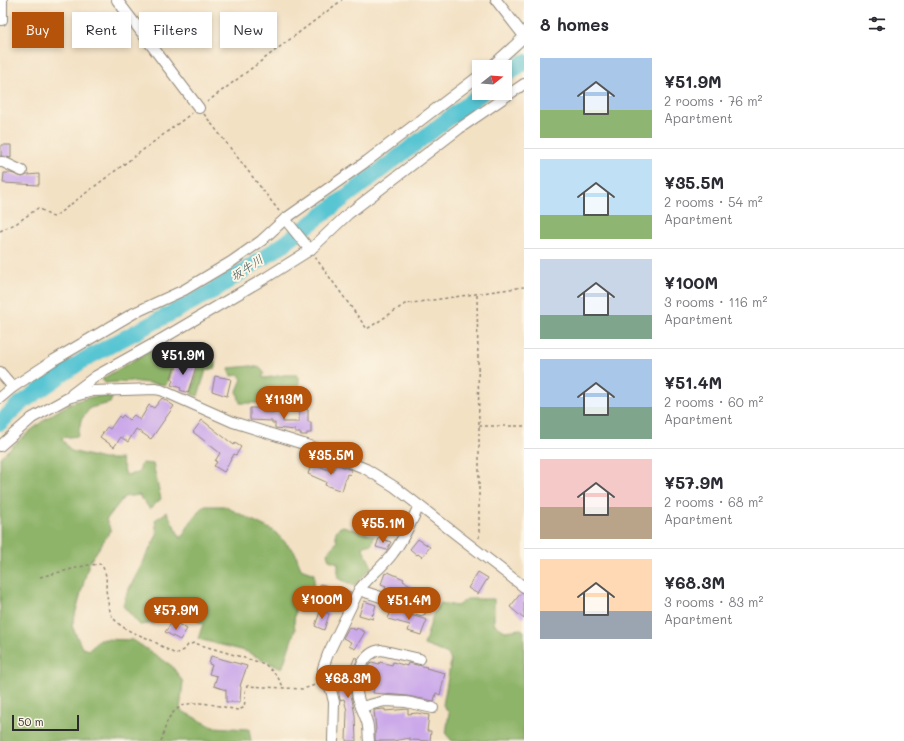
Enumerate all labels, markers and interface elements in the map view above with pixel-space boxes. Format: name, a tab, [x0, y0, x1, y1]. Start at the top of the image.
chip: Buy	[12, 12, 64, 48]
chip: Rent	[72, 12, 131, 48]
chip: Filters	[139, 12, 212, 48]
chip: New	[220, 12, 277, 48]
text: 8 homes	[540, 13, 609, 35]
icon: filters	[866, 13, 888, 35]
north arrow	[472, 60, 512, 100]
map controls	[472, 60, 512, 100]
text: ¥51.9M	[664, 70, 722, 92]
icon: home	[572, 74, 620, 122]
text: 2 rooms · 76 m²	[664, 92, 763, 109]
text: Apartment	[664, 109, 733, 126]
text: ¥35.5M	[664, 171, 724, 193]
icon: home	[572, 175, 620, 223]
text: 2 rooms · 54 m²	[664, 193, 763, 210]
text: Apartment	[664, 210, 733, 227]
water label: 坂牛川	[227, 250, 266, 284]
text: ¥100M	[664, 271, 718, 293]
icon: home	[572, 275, 620, 323]
text: 3 rooms · 116 m²	[664, 293, 767, 310]
text: Apartment	[664, 310, 733, 327]
pin: ¥51.9M	[150, 342, 216, 376]
text: ¥51.9M	[161, 346, 205, 363]
text: ¥51.4M	[664, 371, 722, 393]
icon: home	[572, 375, 620, 423]
pin: ¥113M	[256, 386, 312, 420]
text: ¥113M	[265, 390, 303, 407]
text: 2 rooms · 60 m²	[664, 393, 763, 410]
text: Apartment	[664, 410, 733, 427]
pin: ¥35.5M	[298, 442, 364, 476]
text: ¥35.5M	[308, 446, 354, 463]
text: ¥57.9M	[664, 471, 724, 493]
icon: home	[572, 475, 620, 523]
text: 2 rooms · 68 m²	[664, 493, 763, 510]
pin: ¥55.1M	[350, 510, 416, 544]
text: Apartment	[664, 510, 733, 527]
text: ¥55.1M	[361, 514, 405, 531]
text: ¥68.3M	[664, 571, 725, 593]
icon: home	[572, 575, 620, 623]
pin: ¥100M	[294, 586, 350, 620]
pin: ¥51.4M	[376, 587, 442, 621]
text: ¥100M	[301, 590, 343, 607]
text: ¥51.4M	[387, 591, 431, 608]
text: 3 rooms · 83 m²	[664, 593, 763, 610]
pin: ¥57.9M	[143, 597, 209, 631]
text: ¥57.9M	[153, 601, 199, 618]
text: Apartment	[664, 610, 733, 627]
pin: ¥68.3M	[315, 665, 381, 699]
text: ¥68.3M	[325, 669, 371, 686]
scale bar	[12, 713, 79, 732]
text: 50 m	[18, 714, 44, 729]

